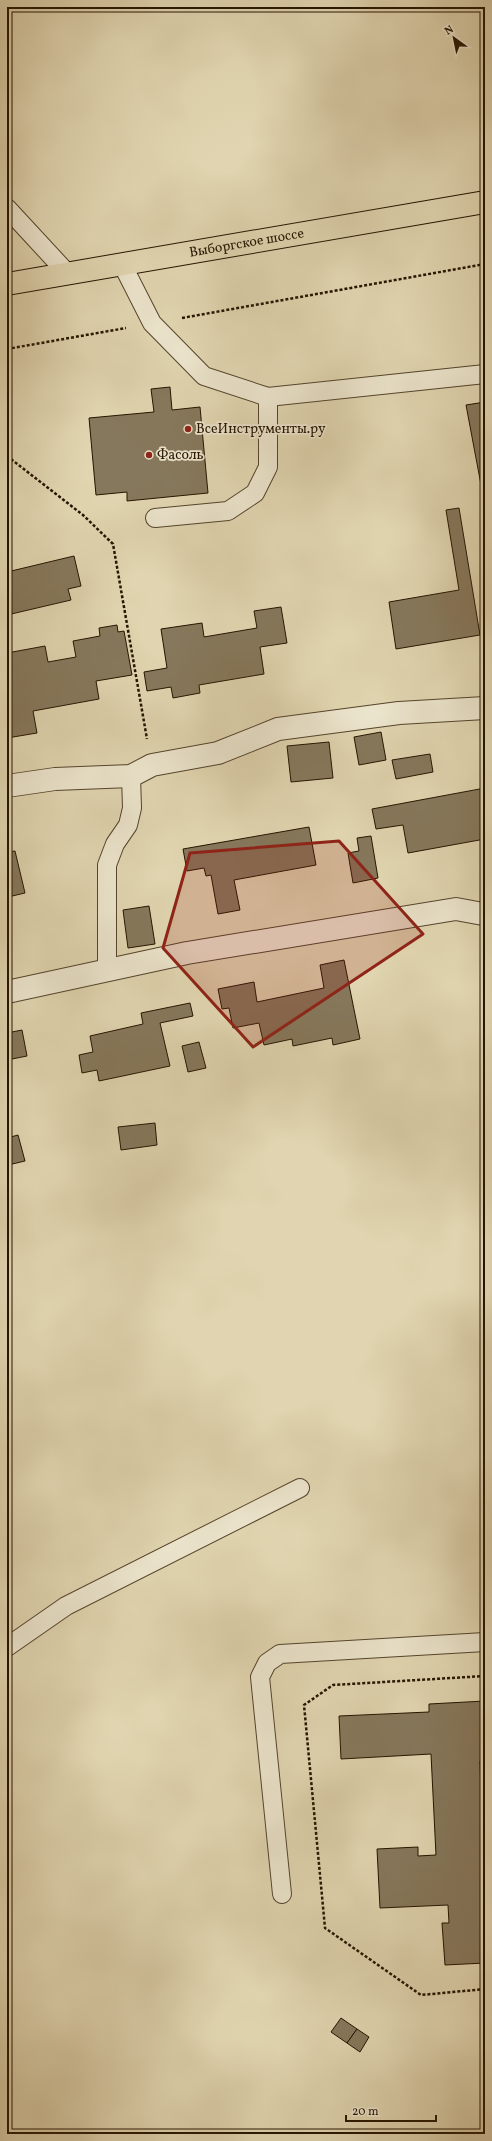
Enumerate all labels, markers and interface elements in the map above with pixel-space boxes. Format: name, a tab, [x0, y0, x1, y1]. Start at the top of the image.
north arrow	[434, 18, 474, 58]
text: N	[442, 22, 457, 39]
street label: Выборгское шоссе	[188, 224, 306, 262]
place label: ВсеИнструменты.ру	[196, 420, 326, 439]
marker: ВсеИнструменты.ру	[183, 424, 193, 434]
place label: Фасоль	[157, 446, 204, 465]
marker: Фасоль	[144, 450, 154, 460]
scale bar	[346, 2097, 436, 2123]
text: 20 m	[352, 2104, 379, 2120]

